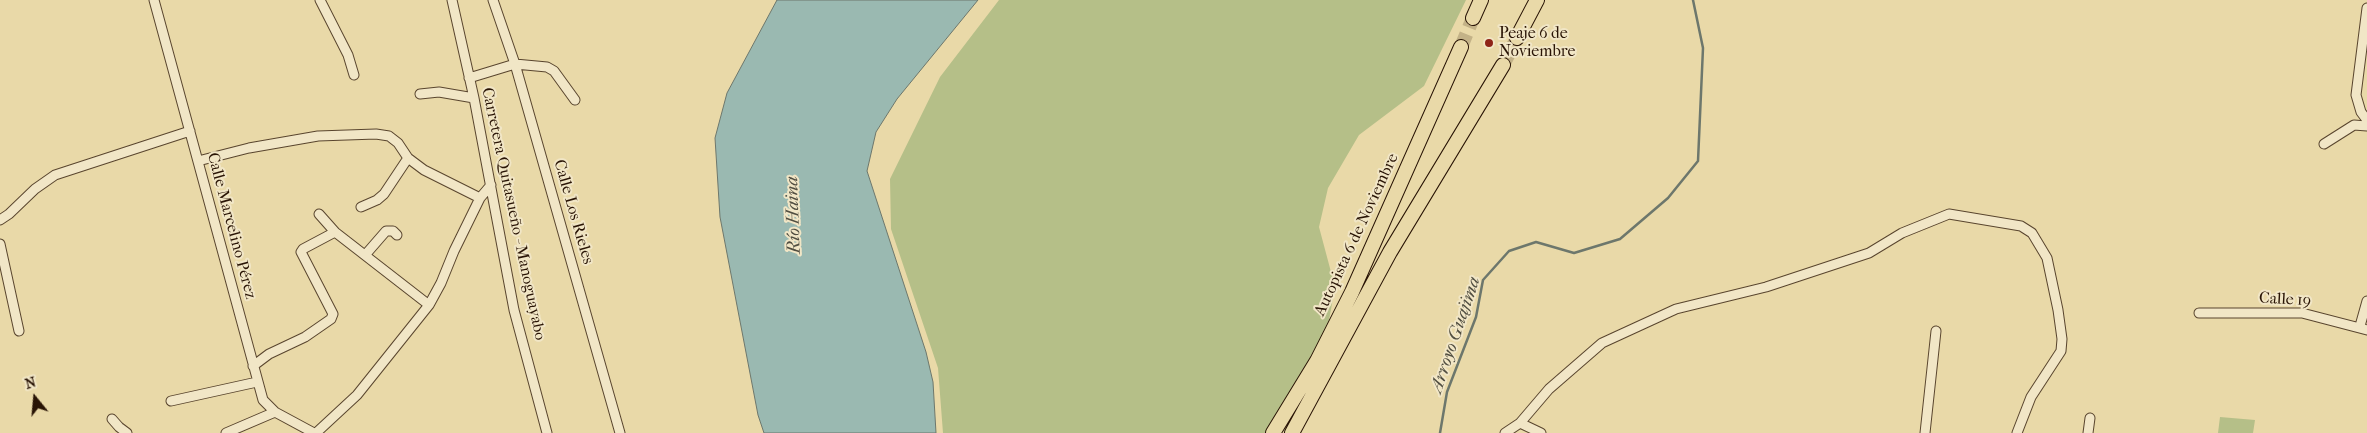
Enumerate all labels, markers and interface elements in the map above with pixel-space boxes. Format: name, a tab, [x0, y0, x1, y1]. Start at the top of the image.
place label: Peaje 6 de Noviembre	[1499, 24, 1575, 62]
marker: Peaje 6 de Noviembre	[1483, 37, 1495, 49]
street label: Carretera Quitasueño - Manoguayabo	[477, 86, 549, 342]
street label: Calle Marcelino Pérez	[202, 151, 260, 301]
street label: Autopista 6 de Noviembre	[1311, 151, 1403, 319]
street label: Calle Los Rieles	[549, 158, 597, 266]
water label: Río Haina	[782, 176, 806, 254]
water label: Arroyo Guajima	[1426, 274, 1486, 396]
street label: Calle 19	[2258, 289, 2312, 311]
north arrow	[10, 373, 60, 423]
text: N	[23, 373, 38, 393]

